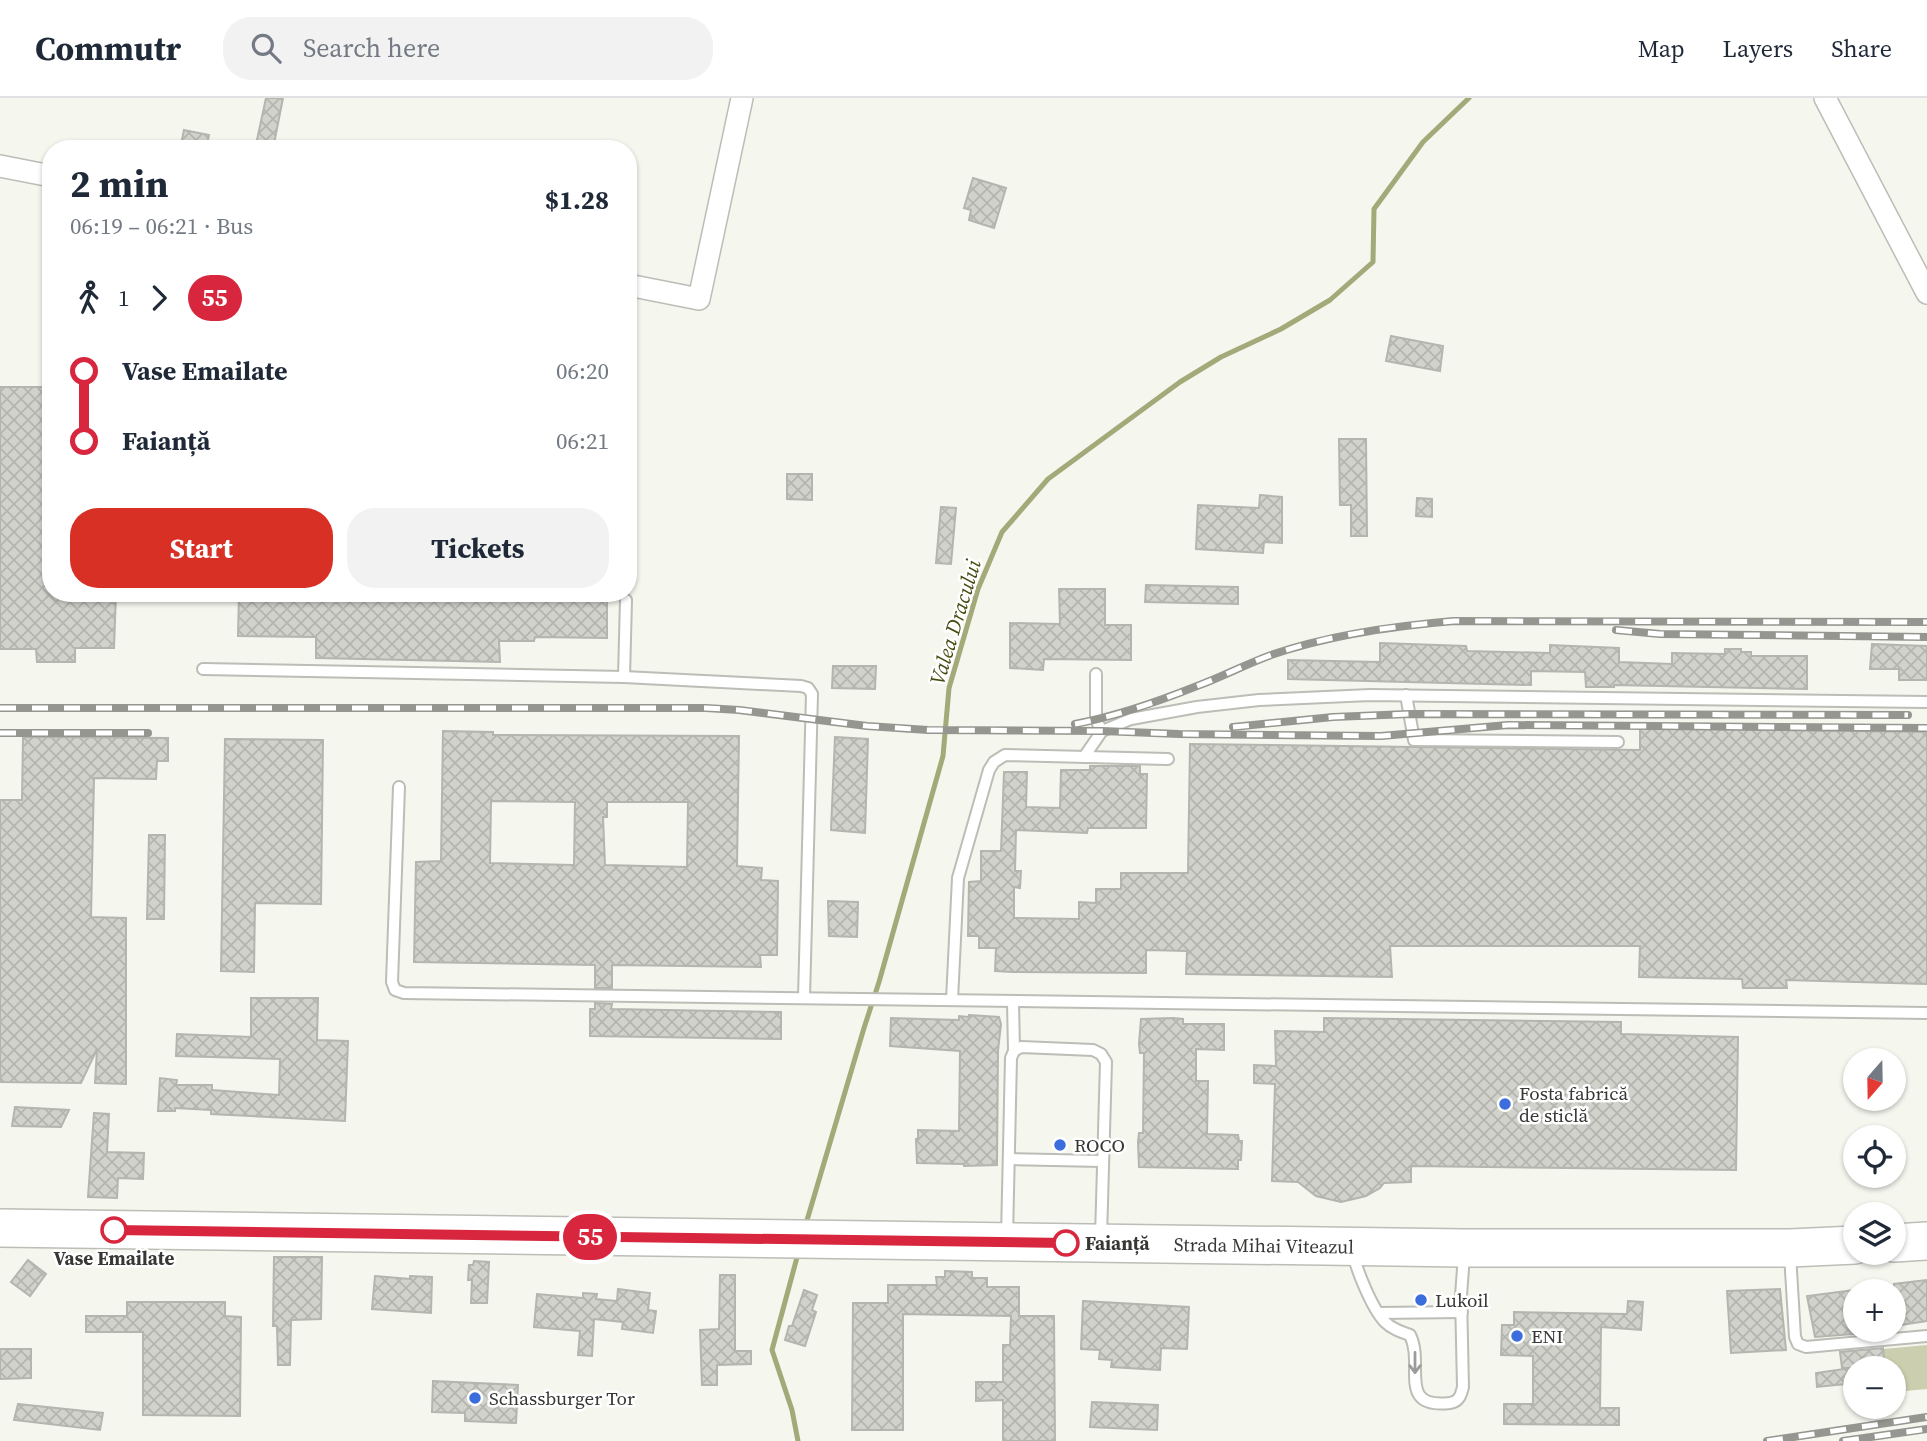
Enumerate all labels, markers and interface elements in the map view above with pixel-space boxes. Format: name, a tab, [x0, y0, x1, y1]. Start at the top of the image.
search box	[223, 17, 713, 80]
text: Commutr	[35, 26, 181, 71]
icon: search	[247, 29, 285, 67]
text: Search here	[303, 30, 440, 66]
text: Map	[1638, 32, 1685, 65]
text: Layers	[1723, 32, 1793, 65]
text: Share	[1831, 32, 1892, 65]
text: 2 min	[70, 158, 169, 210]
text: $1.28	[545, 182, 609, 218]
text: 06:19 – 06:21 · Bus	[70, 210, 253, 242]
icon: walk	[70, 279, 108, 317]
icon: forward	[140, 279, 178, 317]
text: 55	[202, 281, 228, 314]
text: 1	[118, 282, 130, 314]
text: Vase Emailate	[122, 353, 287, 389]
text: 06:20	[556, 355, 609, 387]
text: Faianță	[122, 423, 210, 459]
text: 06:21	[556, 425, 609, 457]
button: Start	[70, 508, 333, 588]
button: Tickets	[347, 508, 609, 588]
water label: Valea Dracului	[922, 555, 988, 688]
north arrow	[1843, 1048, 1906, 1111]
map controls	[1843, 1048, 1906, 1419]
place label: Fosta fabrică de sticlă	[1519, 1080, 1629, 1128]
marker: Fosta fabrică de sticlă	[1497, 1096, 1513, 1112]
button: locate	[1843, 1125, 1906, 1188]
place label: ROCO	[1074, 1132, 1125, 1158]
marker: ROCO	[1052, 1137, 1068, 1153]
button: layers	[1843, 1202, 1906, 1265]
line badge: 55	[558, 1214, 622, 1260]
marker: Vase Emailate	[101, 1217, 127, 1243]
text: 55	[577, 1220, 603, 1253]
marker: Faianță	[1053, 1230, 1079, 1256]
place label: Faianță	[1085, 1230, 1151, 1256]
street label: Strada Mihai Viteazul	[1174, 1231, 1354, 1259]
place label: Vase Emailate	[54, 1245, 175, 1271]
button: +	[1843, 1279, 1906, 1342]
place label: Lukoil	[1435, 1287, 1489, 1313]
marker: Lukoil	[1413, 1292, 1429, 1308]
place label: ENI	[1531, 1323, 1563, 1349]
marker: ENI	[1509, 1328, 1525, 1344]
one-way arrow	[1408, 1352, 1422, 1375]
button: −	[1843, 1356, 1906, 1419]
place label: Schassburger Tor	[489, 1385, 635, 1411]
marker: Schassburger Tor	[467, 1390, 483, 1406]

